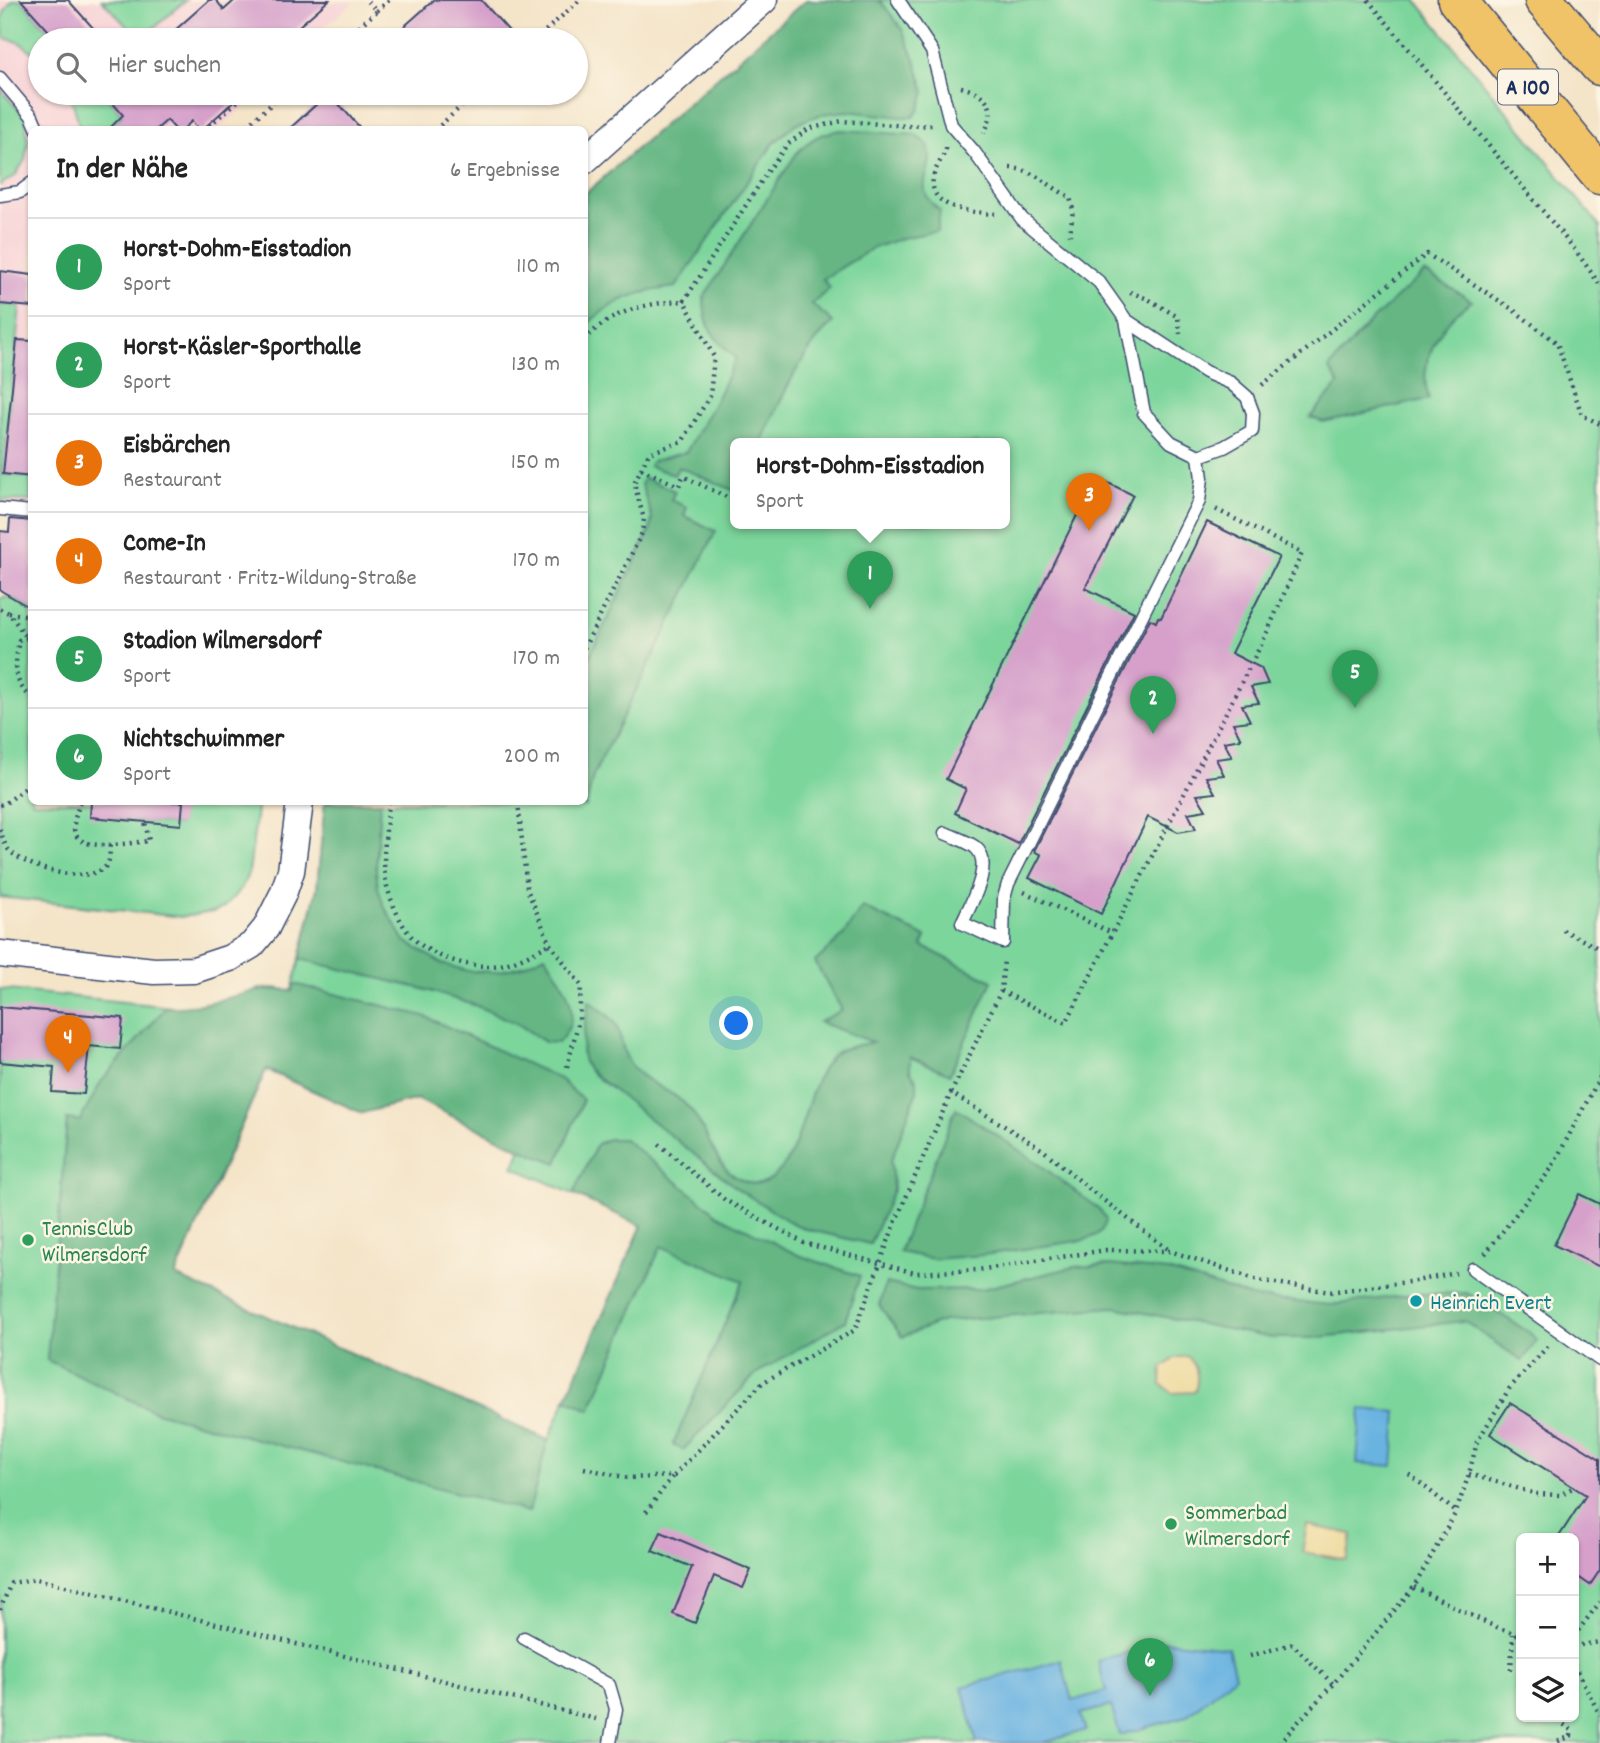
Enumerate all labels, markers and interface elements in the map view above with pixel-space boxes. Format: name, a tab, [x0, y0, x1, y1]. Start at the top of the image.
search box	[28, 28, 588, 105]
icon: search	[52, 48, 90, 86]
text: Hier suchen	[108, 48, 221, 85]
road number: A 100	[1498, 70, 1558, 104]
text: In der Nähe	[56, 150, 188, 193]
text: 6 Ergebnisse	[450, 155, 560, 188]
text: Horst-Dohm-Eisstadion	[123, 232, 351, 269]
text: 1	[76, 251, 82, 284]
text: 110 m	[516, 251, 560, 284]
text: Sport	[123, 269, 171, 302]
text: Horst-Käsler-Sporthalle	[123, 330, 361, 367]
text: 2	[74, 349, 84, 382]
text: 130 m	[511, 349, 560, 382]
text: Sport	[123, 367, 171, 400]
text: Eisbärchen	[123, 428, 230, 465]
popup	[730, 438, 1010, 529]
text: 3	[74, 447, 84, 480]
text: 150 m	[511, 447, 560, 480]
text: Horst-Dohm-Eisstadion	[756, 449, 984, 486]
text: Restaurant	[123, 465, 222, 498]
pin: 3	[1066, 473, 1112, 531]
text: Sport	[756, 486, 804, 519]
text: Come-In	[123, 526, 206, 563]
text: 4	[74, 545, 84, 578]
text: 170 m	[513, 545, 560, 578]
pin: 1	[847, 551, 893, 609]
text: Restaurant · Fritz-Wildung-Straße	[123, 563, 417, 596]
text: Stadion Wilmersdorf	[123, 624, 321, 661]
text: 5	[74, 643, 84, 676]
text: 170 m	[513, 643, 560, 676]
pin: 5	[1332, 650, 1378, 708]
text: Sport	[123, 661, 171, 694]
pin: 2	[1130, 676, 1176, 734]
text: Nichtschwimmer	[123, 722, 284, 759]
text: 6	[73, 741, 85, 774]
text: 200 m	[504, 741, 560, 774]
text: Sport	[123, 759, 171, 792]
your location	[719, 1006, 753, 1040]
pin: 4	[45, 1015, 91, 1073]
place label: TennisClub Wilmersdorf	[42, 1214, 148, 1273]
marker: TennisClub Wilmersdorf	[20, 1232, 36, 1248]
place label: Heinrich Evert	[1430, 1288, 1552, 1321]
marker: Heinrich Evert	[1408, 1293, 1424, 1309]
place label: Sommerbad Wilmersdorf	[1185, 1498, 1291, 1557]
marker: Sommerbad Wilmersdorf	[1163, 1516, 1179, 1532]
map controls	[1516, 1533, 1579, 1722]
button: +	[1516, 1533, 1579, 1596]
button: −	[1516, 1596, 1579, 1659]
pin: 6	[1127, 1638, 1173, 1696]
button: layers	[1516, 1659, 1579, 1722]

